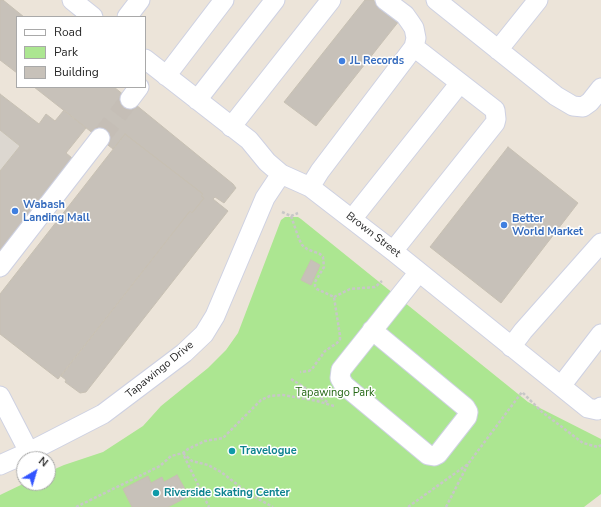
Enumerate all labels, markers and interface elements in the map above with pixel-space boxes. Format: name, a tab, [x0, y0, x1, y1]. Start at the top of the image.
legend	[16, 16, 146, 88]
text: Road	[54, 24, 82, 40]
text: Park	[54, 44, 78, 60]
place label: JL Records	[350, 54, 404, 68]
marker: JL Records	[337, 56, 347, 66]
text: Building	[54, 64, 99, 80]
place label: Wabash Landing Mall	[23, 198, 90, 224]
marker: Wabash Landing Mall	[10, 206, 20, 216]
street label: Brown Street	[343, 210, 403, 260]
place label: Better World Market	[512, 212, 583, 238]
marker: Better World Market	[499, 220, 509, 230]
street label: Tapawingo Drive	[123, 339, 197, 401]
park label: Tapawingo Park	[295, 386, 375, 400]
place label: Travelogue	[240, 444, 297, 458]
marker: Travelogue	[227, 446, 237, 456]
north arrow	[16, 451, 56, 491]
text: N	[35, 453, 51, 470]
place label: Riverside Skating Center	[164, 486, 290, 500]
marker: Riverside Skating Center	[151, 488, 161, 498]

